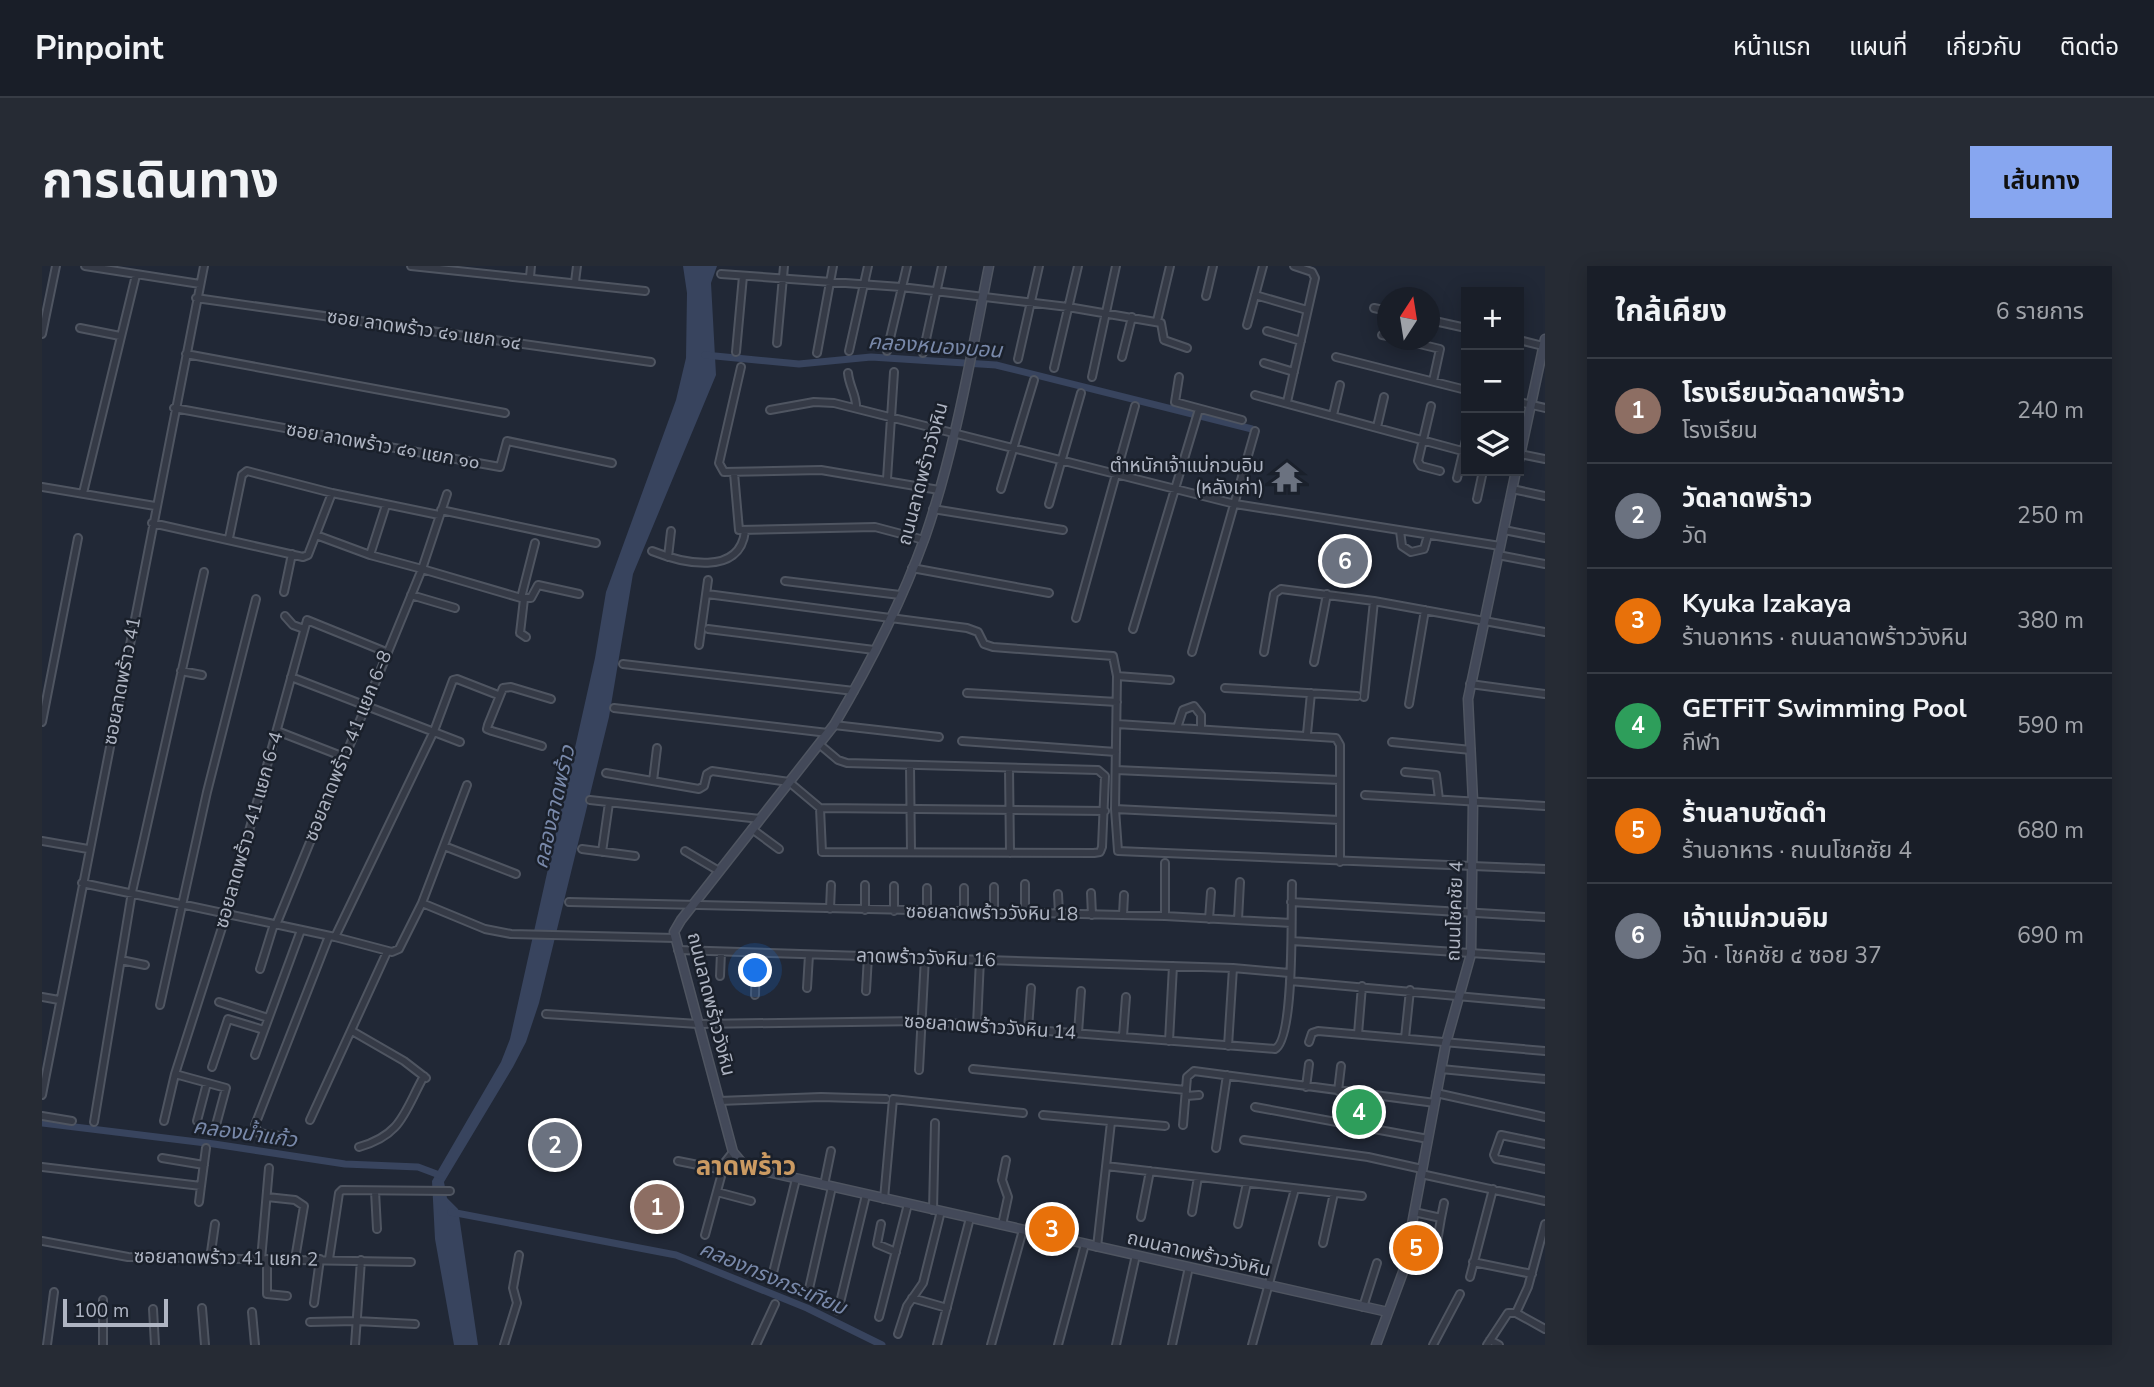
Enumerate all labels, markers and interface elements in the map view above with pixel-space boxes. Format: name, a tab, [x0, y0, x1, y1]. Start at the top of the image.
text: Pinpoint	[35, 26, 163, 71]
text: หน้าแรก	[1733, 31, 1811, 63]
text: แผนที่	[1849, 31, 1907, 63]
text: เกี่ยวกับ	[1945, 31, 2022, 63]
text: ติดต่อ	[2060, 31, 2119, 63]
button: เส้นทาง	[1970, 146, 2112, 218]
text: การเดินทาง	[42, 147, 279, 214]
north arrow	[1377, 287, 1440, 350]
map controls	[1461, 287, 1524, 476]
button: +	[1461, 287, 1524, 350]
text: ใกล้เคียง	[1615, 291, 1727, 332]
text: 6 รายการ	[1996, 296, 2084, 327]
street label: ซอย ลาดพร้าว ๔๑ แยก ๑๔	[325, 303, 523, 357]
water label: คลองหนองบอน	[867, 327, 1004, 365]
button: −	[1461, 350, 1524, 413]
text: โรงเรียนวัดลาดพร้าว	[1682, 376, 1905, 411]
text: 1	[1631, 395, 1645, 426]
text: 240 m	[2017, 395, 2084, 426]
street label: ถนนลาดพร้าววังหิน	[891, 400, 955, 548]
button: layers	[1461, 413, 1524, 476]
text: โรงเรียน	[1682, 415, 1758, 446]
street label: ซอย ลาดพร้าว ๔๑ แยก ๑๐	[284, 416, 482, 476]
place label: ตำหนักเจ้าแม่กวนอิม (หลังเก่า)	[1110, 453, 1264, 501]
temple icon: ตำหนักเจ้าแม่กวนอิม (หลังเก่า)	[1270, 460, 1304, 494]
text: วัดลาดพร้าว	[1682, 481, 1812, 516]
text: 2	[1631, 500, 1645, 531]
text: 250 m	[2017, 500, 2084, 531]
text: วัด	[1682, 520, 1707, 551]
pin: 6	[1322, 535, 1368, 587]
text: Kyuka Izakaya	[1682, 586, 1852, 621]
text: 3	[1631, 605, 1645, 636]
text: 380 m	[2017, 605, 2084, 636]
street label: ซอยลาดพร้าว 41	[97, 615, 147, 747]
text: ร้านอาหาร · ถนนลาดพร้าววังหิน	[1682, 622, 1968, 653]
street label: ซอยลาดพร้าว 41 แยก 6-8	[298, 647, 398, 845]
text: GETFiT Swimming Pool	[1682, 691, 1967, 726]
text: 4	[1631, 710, 1645, 741]
text: 590 m	[2017, 710, 2084, 741]
text: กีฬา	[1682, 727, 1721, 758]
street label: ซอยลาดพร้าว 41 แยก 6-4	[208, 728, 290, 932]
water label: คลองลาดพร้าว	[526, 742, 582, 871]
text: ร้านลาบซัดดำ	[1682, 796, 1827, 831]
text: 5	[1631, 815, 1645, 846]
text: 680 m	[2017, 815, 2084, 846]
text: ร้านอาหาร · ถนนโชคชัย 4	[1682, 835, 1912, 866]
street label: ถนนโชคชัย 4	[1440, 860, 1470, 962]
street label: ซอยลาดพร้าววังหิน 18	[905, 898, 1079, 928]
text: เจ้าแม่กวนอิม	[1682, 901, 1829, 936]
text: 6	[1631, 920, 1645, 951]
text: 690 m	[2017, 920, 2084, 951]
street label: ถนนลาดพร้าววังหิน	[681, 930, 741, 1078]
text: วัด · โชคชัย ๔ ซอย 37	[1682, 940, 1882, 971]
street label: ลาดพร้าววังหิน 16	[856, 943, 996, 973]
your location	[738, 953, 772, 987]
street label: ซอยลาดพร้าววังหิน 14	[903, 1008, 1077, 1046]
pin: 4	[1336, 1086, 1382, 1138]
water label: คลองน้ำแก้ว	[191, 1111, 299, 1154]
pin: 2	[532, 1119, 578, 1171]
district label: ลาดพร้าว	[696, 1149, 796, 1184]
pin: 1	[634, 1181, 680, 1233]
pin: 3	[1029, 1203, 1075, 1255]
pin: 5	[1393, 1222, 1439, 1274]
street label: ถนนลาดพร้าววังหิน	[1125, 1225, 1273, 1283]
water label: คลองทรงกระเทียม	[695, 1234, 853, 1322]
street label: ซอยลาดพร้าว 41 แยก 2	[134, 1243, 318, 1273]
scale bar	[63, 1296, 168, 1328]
text: 100 m	[74, 1298, 129, 1324]

